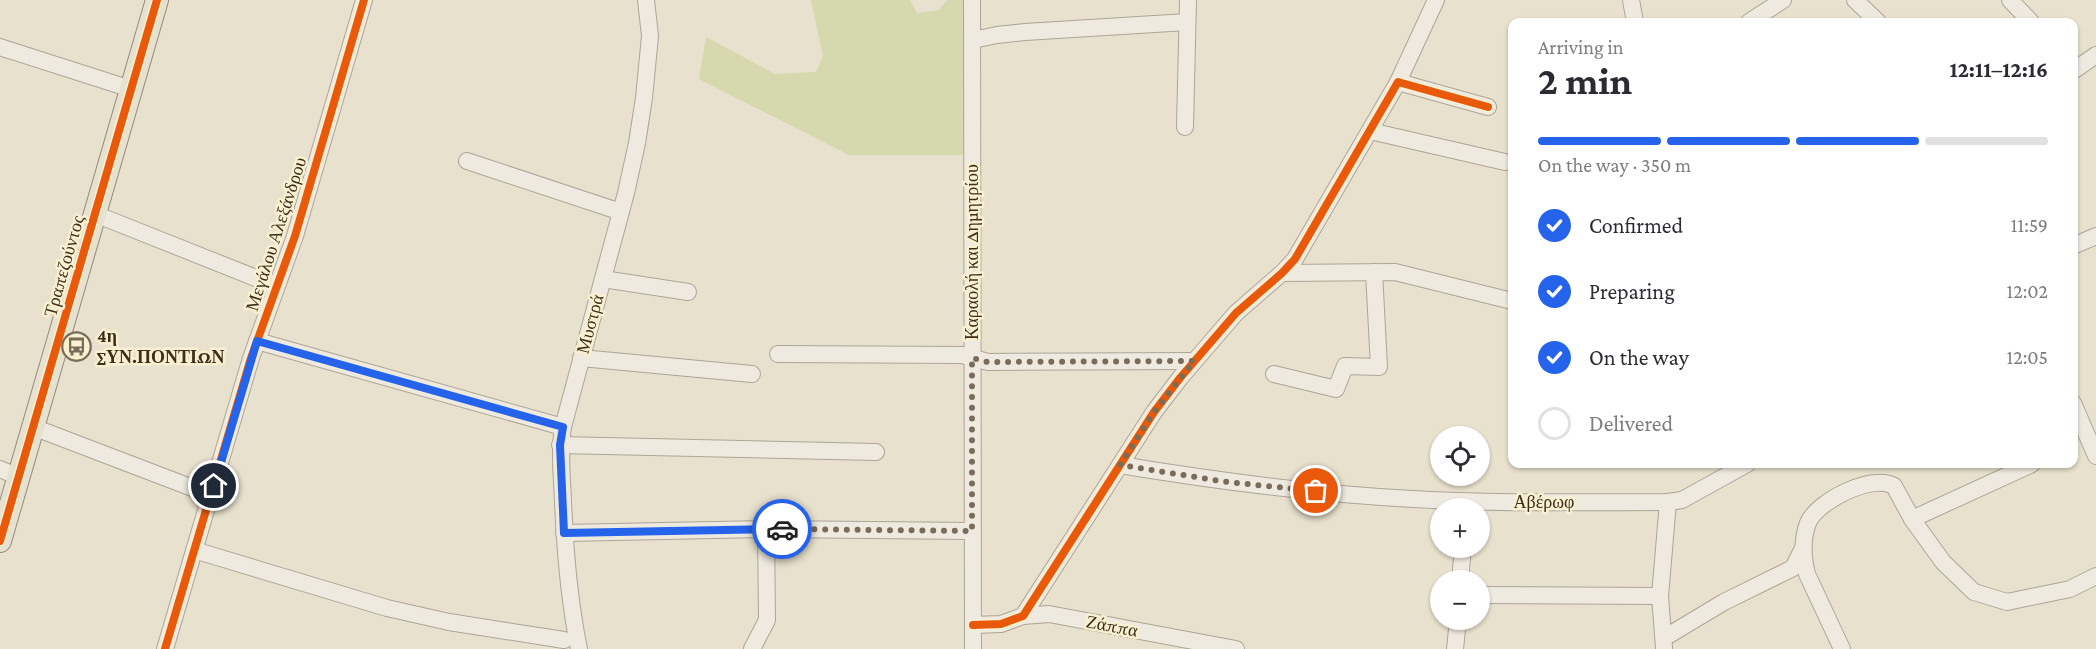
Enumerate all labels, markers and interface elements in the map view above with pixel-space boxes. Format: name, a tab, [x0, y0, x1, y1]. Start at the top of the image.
text: Arriving in	[1538, 36, 1623, 58]
text: 12:11–12:16	[1949, 57, 2048, 82]
text: 2 min	[1538, 59, 1632, 102]
street label: Μεγάλου Αλεξάνδρου	[242, 154, 310, 313]
text: On the way · 350 m	[1538, 154, 1691, 176]
street label: Καραολή και Δημητρίου	[962, 164, 982, 340]
icon: check	[1538, 209, 1571, 242]
street label: Τραπεζούντος	[40, 213, 88, 319]
text: Confirmed	[1589, 213, 1683, 238]
text: 11:59	[2011, 214, 2048, 236]
icon: check	[1538, 275, 1571, 308]
text: Preparing	[1589, 279, 1675, 304]
text: 12:02	[2007, 280, 2048, 302]
street label: Μυστρά	[573, 292, 608, 356]
place label: 4η ΣΥΝ.ΠΟΝΤΙΩΝ	[97, 326, 225, 367]
bus stop icon: 4η ΣΥΝ.ΠΟΝΤΙΩΝ	[60, 330, 92, 362]
icon: check	[1538, 341, 1571, 374]
text: On the way	[1589, 345, 1689, 370]
text: 12:05	[2007, 346, 2048, 368]
text: Delivered	[1589, 411, 1673, 436]
map controls	[1430, 426, 1490, 630]
button: locate	[1430, 426, 1490, 486]
pin	[188, 460, 239, 511]
pin	[1290, 465, 1341, 516]
icon: home	[197, 469, 230, 502]
icon: bag	[1299, 474, 1332, 507]
street label: Αβέρωφ	[1514, 492, 1574, 512]
button: +	[1430, 498, 1490, 558]
courier	[752, 499, 812, 559]
icon: car	[766, 513, 799, 546]
button: −	[1430, 570, 1490, 630]
street label: Ζάππα	[1084, 611, 1140, 641]

